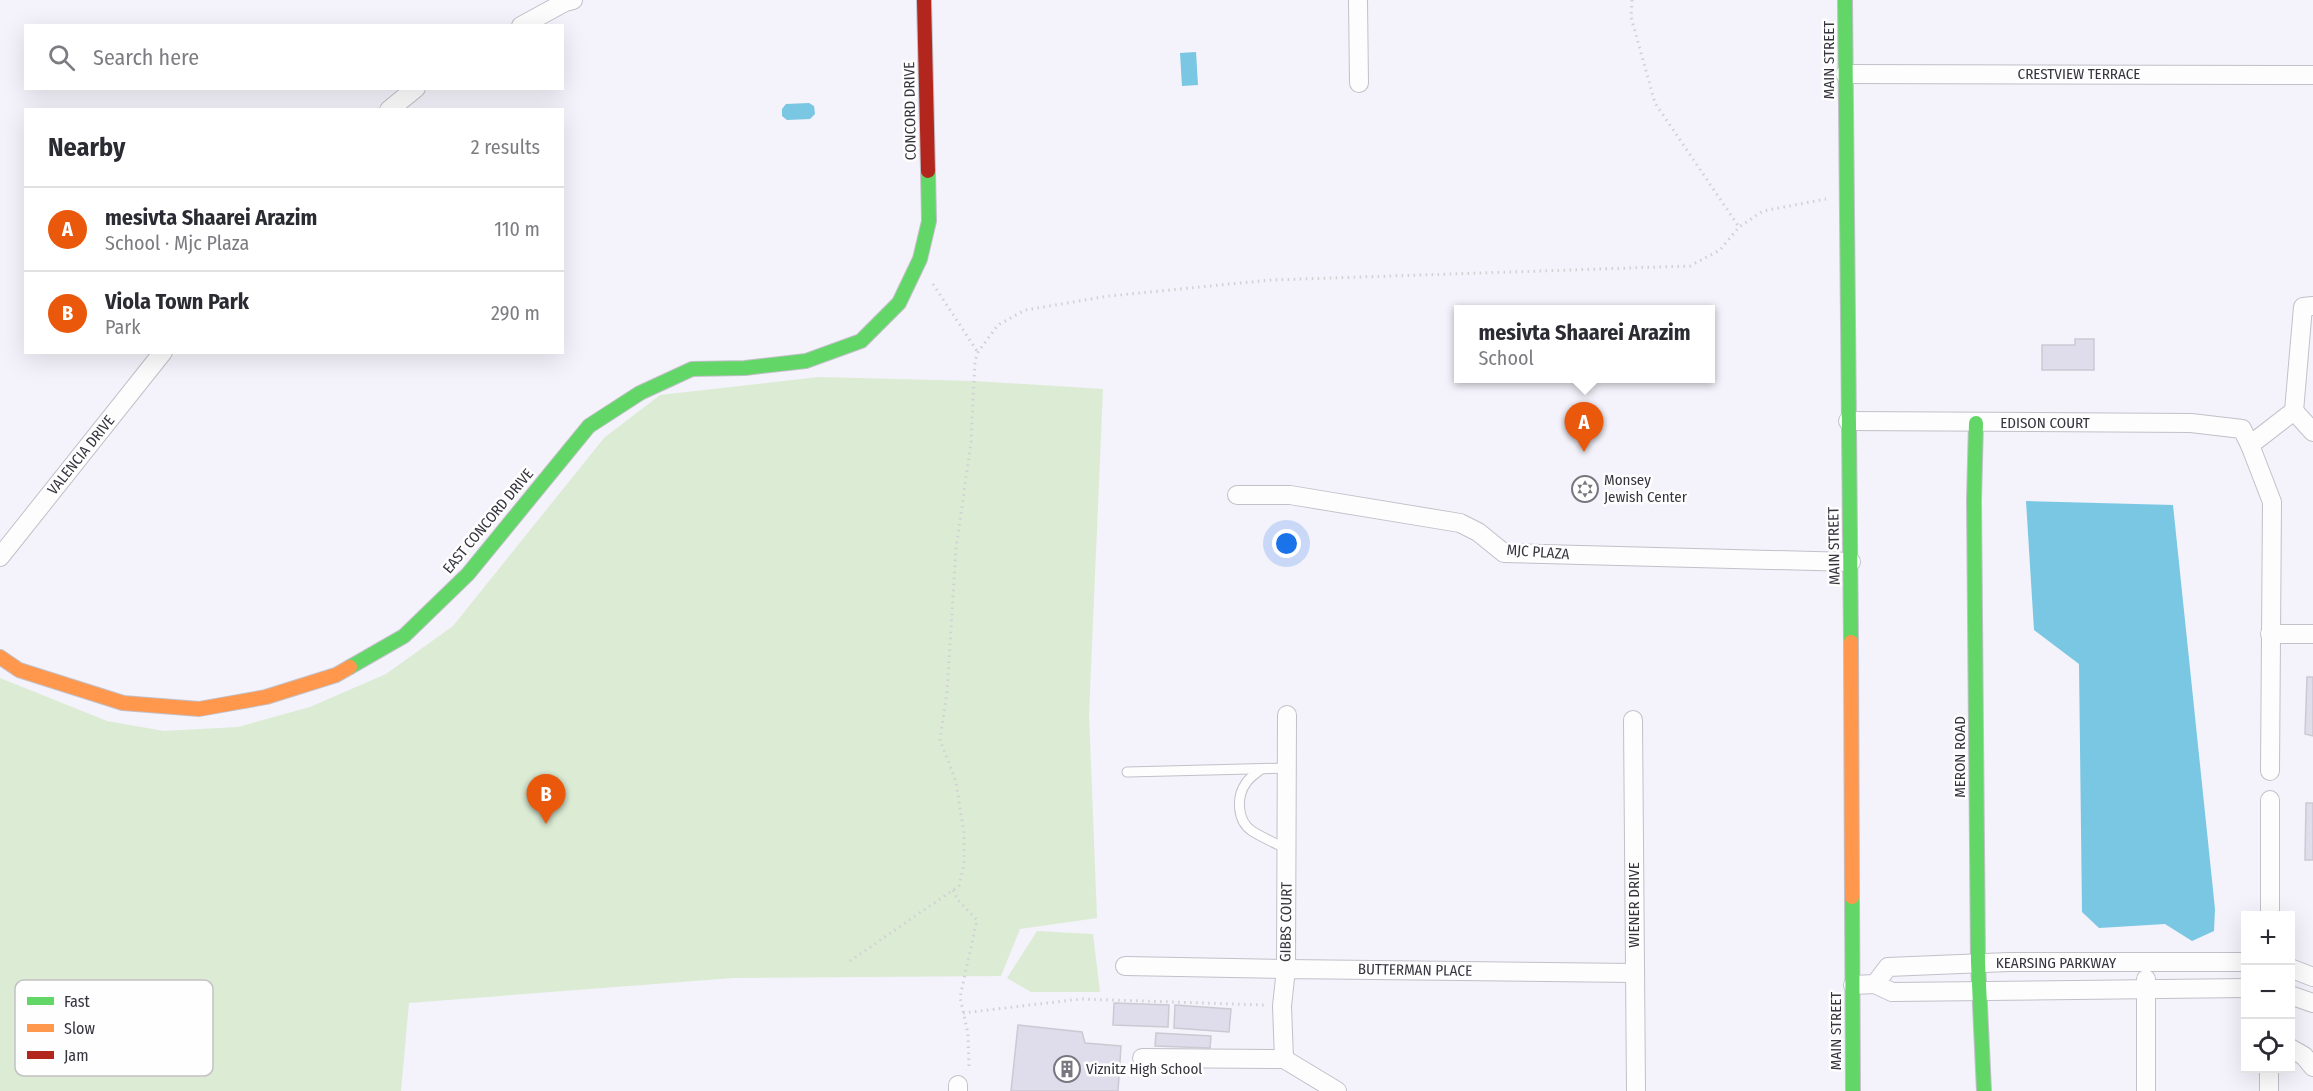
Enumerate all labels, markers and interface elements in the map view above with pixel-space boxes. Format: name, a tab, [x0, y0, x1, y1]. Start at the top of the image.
street label: MAIN STREET	[1820, 21, 1838, 99]
search box	[24, 24, 564, 90]
icon: search	[45, 41, 78, 74]
text: Search here	[93, 44, 199, 71]
street label: CONCORD DRIVE	[900, 62, 920, 160]
street label: CRESTVIEW TERRACE	[2018, 65, 2140, 83]
text: Nearby	[48, 132, 125, 163]
text: 2 results	[471, 135, 540, 159]
text: mesivta Shaarei Arazim	[105, 204, 317, 231]
text: A	[62, 217, 73, 241]
text: 110 m	[494, 217, 540, 241]
text: School · Mjc Plaza	[105, 231, 249, 255]
text: Viola Town Park	[105, 288, 249, 315]
text: B	[62, 301, 73, 325]
text: 290 m	[491, 301, 540, 325]
popup	[1454, 305, 1715, 383]
text: Park	[105, 315, 141, 339]
text: mesivta Shaarei Arazim	[1478, 319, 1691, 346]
text: School	[1478, 346, 1534, 370]
pin: A	[1564, 402, 1604, 452]
street label: VALENCIA DRIVE	[44, 412, 118, 498]
street label: EDISON COURT	[2000, 414, 2090, 432]
street label: EAST CONCORD DRIVE	[439, 465, 537, 577]
place label: Monsey Jewish Center	[1604, 471, 1688, 506]
synagogue icon: Monsey Jewish Center	[1570, 474, 1600, 504]
street label: MAIN STREET	[1824, 507, 1844, 585]
your location	[1272, 529, 1301, 558]
street label: MJC PLAZA	[1506, 541, 1570, 563]
street label: MERON ROAD	[1951, 716, 1969, 798]
pin: B	[526, 774, 566, 824]
street label: WIENER DRIVE	[1625, 862, 1643, 948]
street label: GIBBS COURT	[1276, 882, 1296, 962]
map controls	[2241, 911, 2295, 1073]
button: +	[2241, 911, 2295, 965]
street label: KEARSING PARKWAY	[1996, 954, 2117, 972]
street label: BUTTERMAN PLACE	[1358, 960, 1472, 980]
button: −	[2241, 965, 2295, 1019]
legend	[15, 980, 213, 1076]
text: Fast	[64, 992, 91, 1011]
street label: MAIN STREET	[1827, 992, 1845, 1070]
text: Slow	[64, 1019, 95, 1038]
button: locate	[2241, 1019, 2295, 1073]
text: Jam	[64, 1046, 89, 1065]
building icon: Viznitz High School	[1052, 1054, 1082, 1084]
place label: Viznitz High School	[1086, 1060, 1202, 1078]

